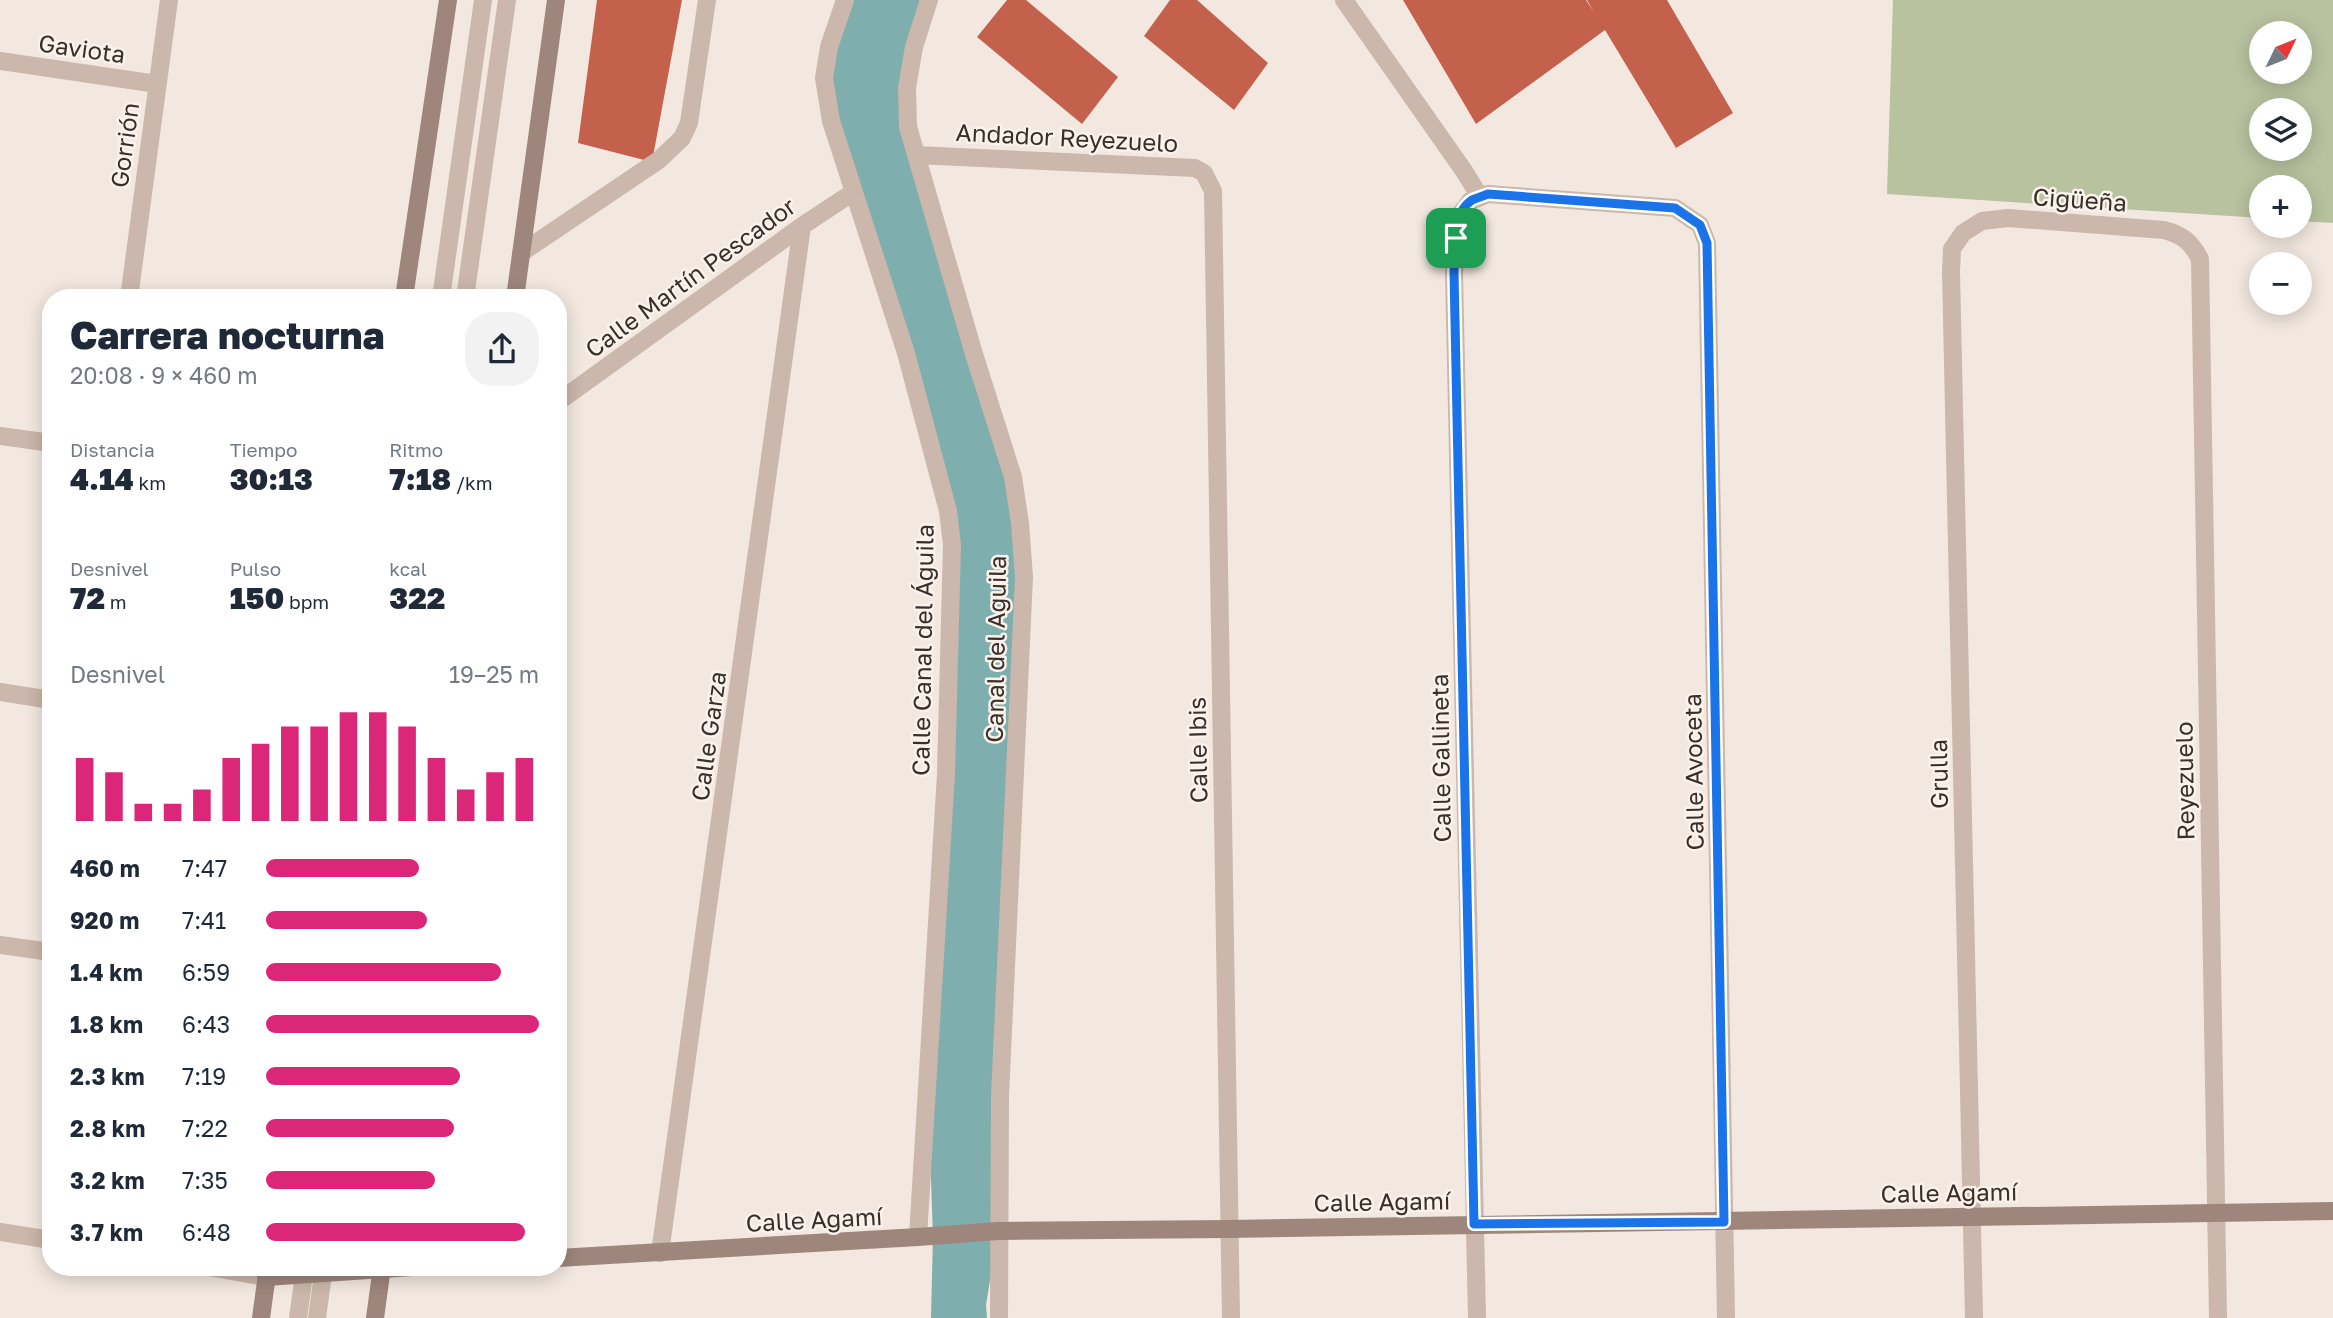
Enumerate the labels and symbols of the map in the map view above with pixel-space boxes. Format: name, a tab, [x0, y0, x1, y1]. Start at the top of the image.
north arrow	[2249, 21, 2312, 84]
street label: Gaviota	[37, 28, 127, 68]
street label: Gorrión	[104, 101, 144, 189]
street label: Andador Reyezuelo	[955, 117, 1179, 157]
street label: Cigüeña	[2032, 181, 2128, 217]
street label: Calle Martín Pescador	[579, 191, 801, 363]
pin	[1426, 208, 1486, 268]
street label: Calle Canal del Águila	[905, 524, 939, 776]
street label: Canal del Aguila	[979, 555, 1011, 743]
street label: Calle Garza	[685, 669, 731, 803]
street label: Calle Gallineta	[1424, 673, 1456, 843]
street label: Calle Avoceta	[1677, 693, 1709, 851]
street label: Calle Ibis	[1182, 697, 1212, 803]
street label: Reyezuelo	[2168, 721, 2200, 841]
street label: Grulla	[1923, 739, 1953, 809]
street label: Calle Agamí	[1880, 1176, 2019, 1208]
street label: Calle Agamí	[1313, 1185, 1452, 1217]
street label: Calle Agamí	[745, 1201, 885, 1237]

